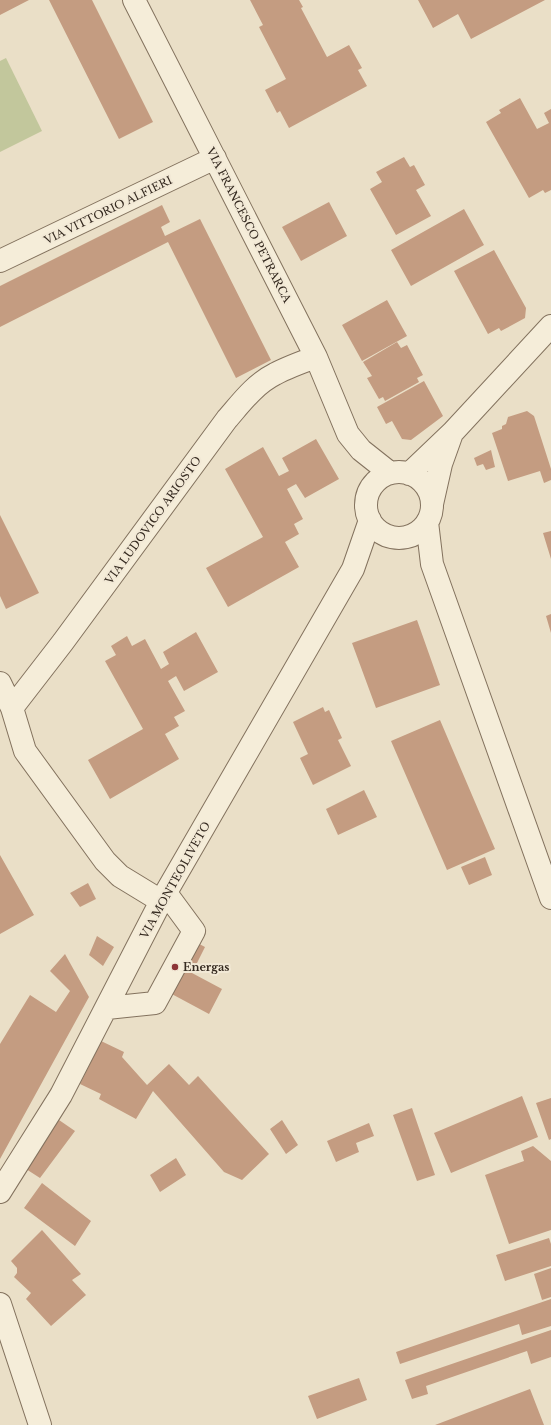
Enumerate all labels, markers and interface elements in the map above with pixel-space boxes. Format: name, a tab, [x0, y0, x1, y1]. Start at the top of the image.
street label: VIA FRANCESCO PETRARCA	[203, 144, 295, 305]
street label: VIA VITTORIO ALFIERI	[41, 173, 175, 248]
street label: VIA LUDOVICO ARIOSTO	[101, 453, 204, 587]
street label: VIA MONTEOLIVETO	[136, 819, 213, 942]
place label: Energas	[183, 960, 229, 974]
marker: Energas	[170, 962, 180, 972]

